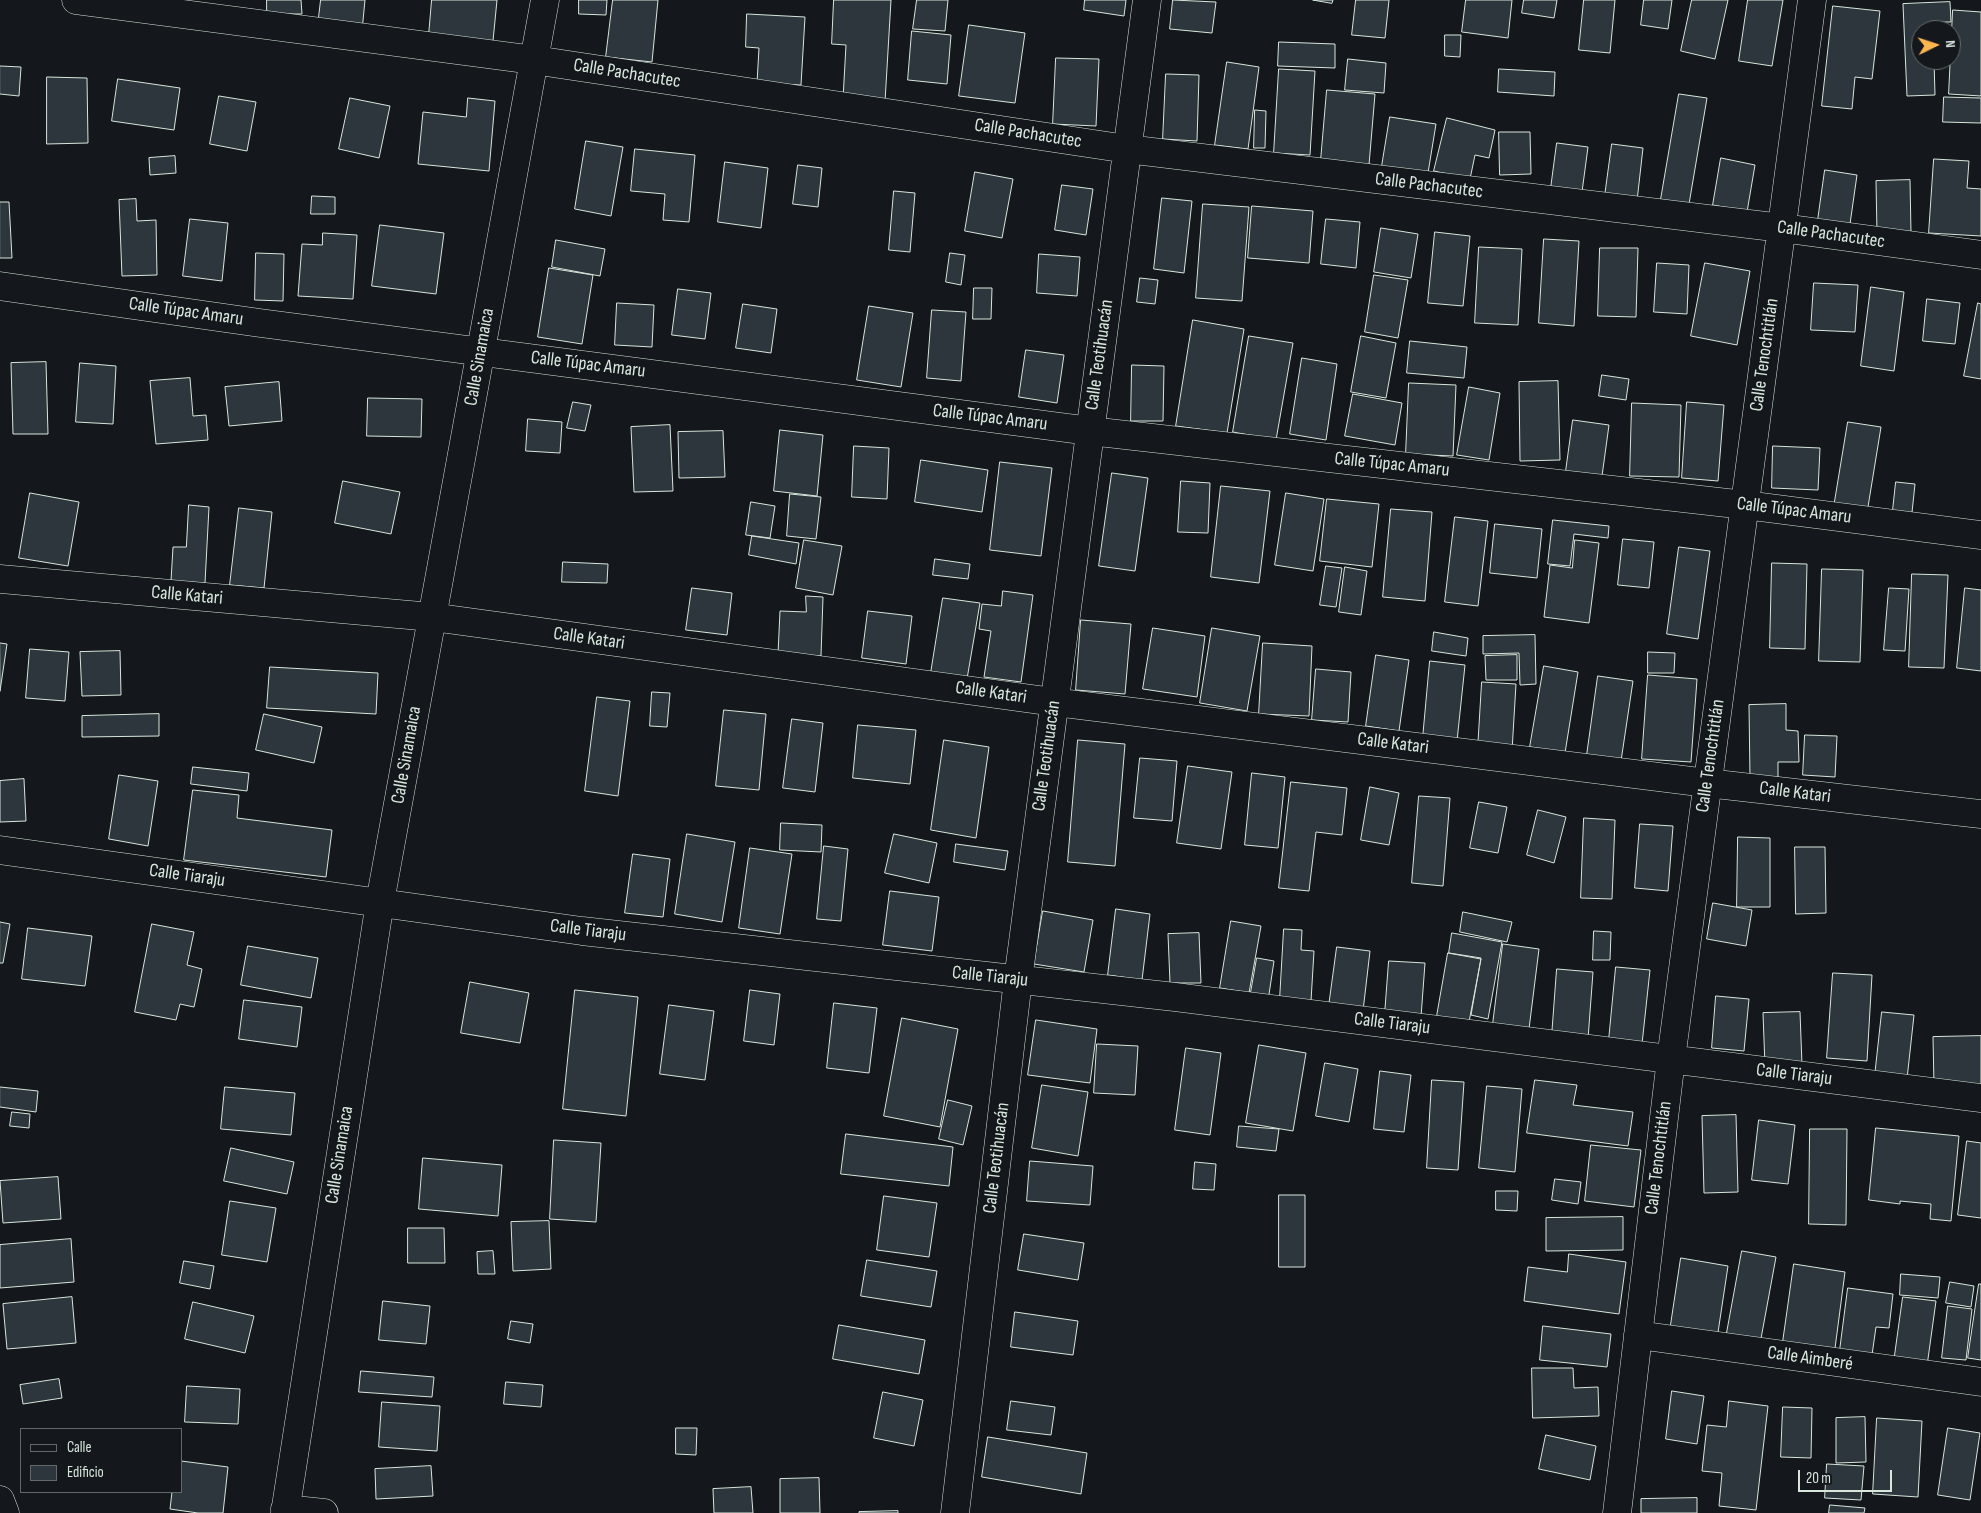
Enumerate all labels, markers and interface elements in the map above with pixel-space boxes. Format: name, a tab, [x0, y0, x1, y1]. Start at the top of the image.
north arrow	[1911, 20, 1961, 70]
text: N	[1942, 40, 1959, 48]
street label: Calle Pachacutec	[572, 54, 682, 94]
street label: Calle Pachacutec	[973, 114, 1083, 154]
street label: Calle Pachacutec	[1374, 168, 1484, 204]
street label: Calle Pachacutec	[1776, 216, 1886, 254]
street label: Calle Túpac Amaru	[127, 293, 245, 331]
street label: Calle Tenochtitlán	[1746, 297, 1784, 413]
street label: Calle Teotihuacán	[1081, 298, 1119, 412]
street label: Calle Sinamaica	[460, 306, 500, 408]
street label: Calle Túpac Amaru	[529, 347, 647, 383]
street label: Calle Túpac Amaru	[931, 400, 1049, 436]
street label: Calle Túpac Amaru	[1333, 448, 1451, 482]
street label: Calle Túpac Amaru	[1735, 493, 1853, 529]
street label: Calle Katari	[150, 582, 224, 610]
street label: Calle Katari	[552, 623, 626, 655]
street label: Calle Katari	[954, 677, 1028, 709]
street label: Calle Tenochtitlán	[1692, 698, 1730, 814]
street label: Calle Teotihuacán	[1028, 699, 1066, 813]
street label: Calle Sinamaica	[387, 704, 427, 806]
street label: Calle Katari	[1356, 728, 1430, 760]
street label: Calle Katari	[1758, 777, 1832, 809]
street label: Calle Tiaraju	[148, 859, 226, 893]
street label: Calle Tiaraju	[549, 915, 627, 947]
street label: Calle Tiaraju	[951, 962, 1029, 992]
street label: Calle Tiaraju	[1353, 1008, 1431, 1040]
street label: Calle Tiaraju	[1755, 1059, 1833, 1091]
street label: Calle Tenochtitlán	[1641, 1100, 1677, 1216]
street label: Calle Teotihuacán	[979, 1101, 1015, 1215]
street label: Calle Sinamaica	[321, 1104, 359, 1206]
street label: Calle Aimberé	[1766, 1342, 1854, 1376]
legend	[20, 1428, 182, 1493]
text: Calle	[67, 1438, 91, 1457]
scale bar	[1801, 1460, 1895, 1492]
text: Edificio	[67, 1463, 104, 1482]
text: 20 m	[1806, 1469, 1831, 1488]

